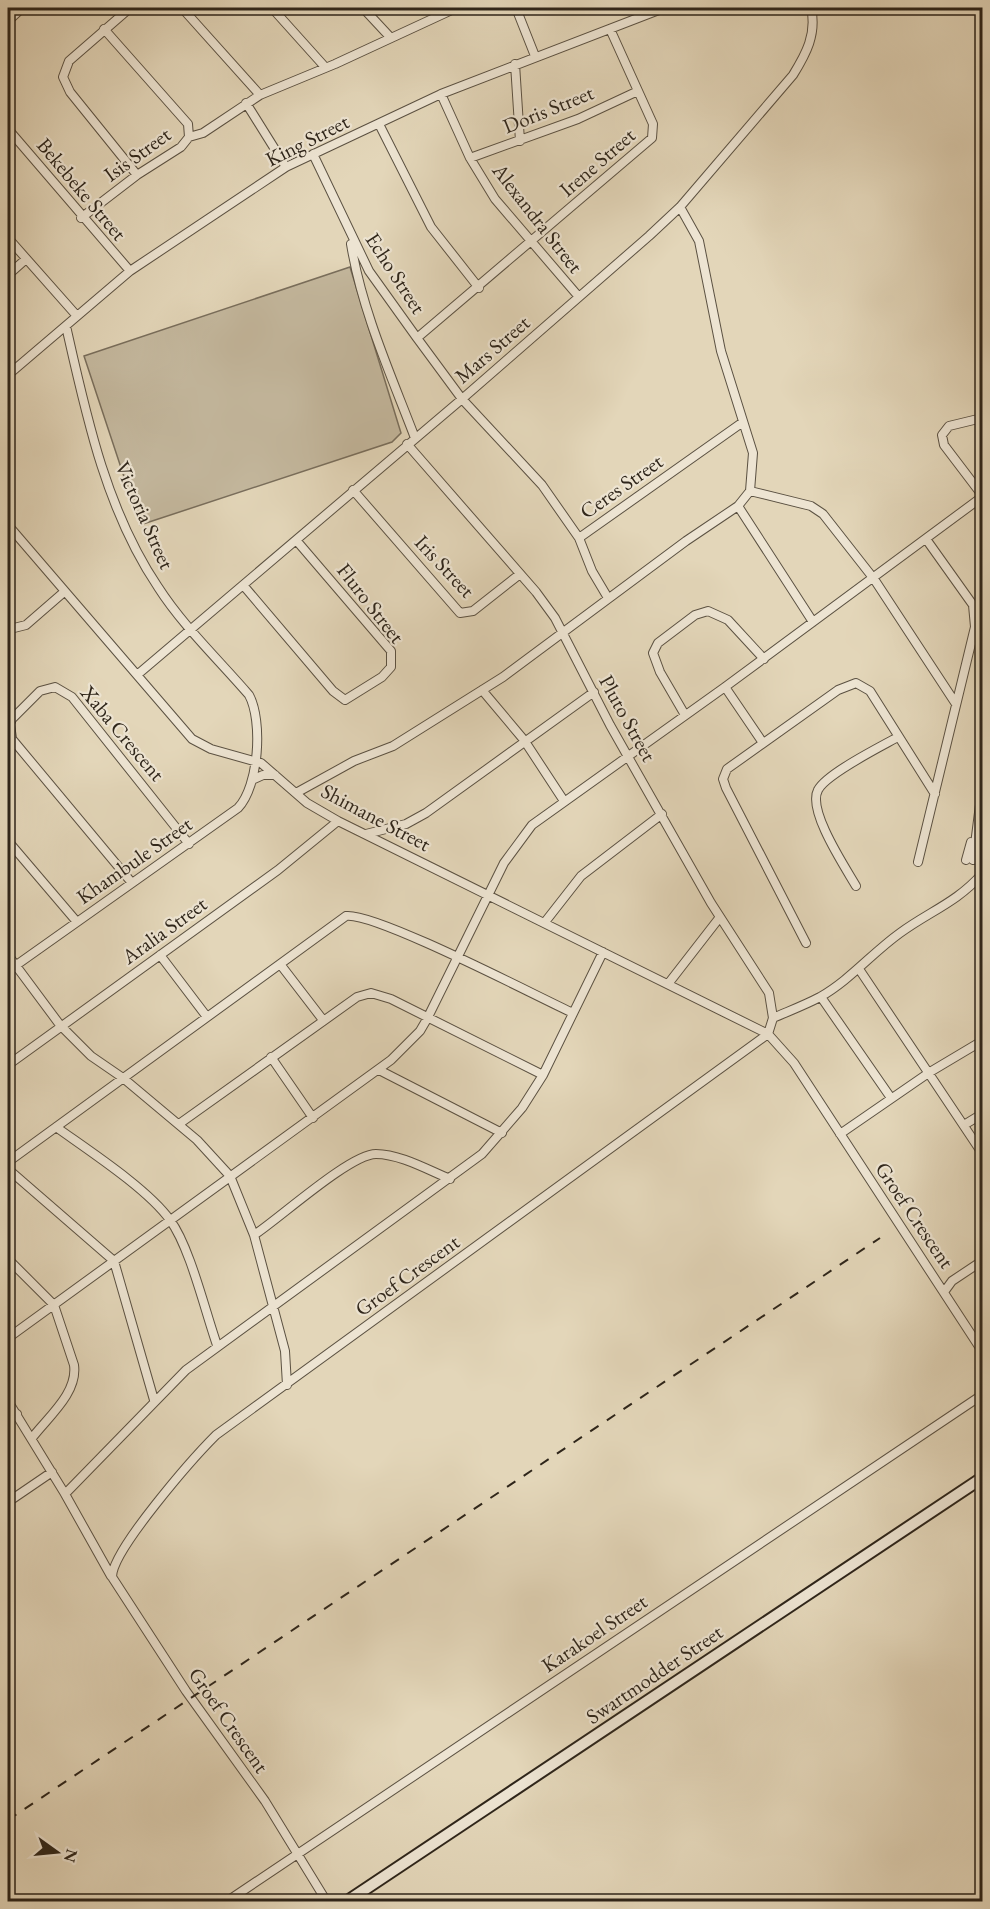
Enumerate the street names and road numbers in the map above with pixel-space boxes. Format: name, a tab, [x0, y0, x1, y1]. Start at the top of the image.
street label: Doris Street	[499, 78, 598, 139]
street label: King Street	[261, 107, 354, 172]
street label: Isis Street	[98, 120, 176, 187]
street label: Irene Street	[553, 121, 641, 202]
street label: Bekebeke Street	[31, 132, 133, 246]
street label: Alexandra Street	[486, 157, 590, 279]
street label: Echo Street	[360, 227, 432, 319]
street label: Mars Street	[449, 309, 536, 389]
street label: Ceres Street	[574, 447, 668, 524]
street label: Victoria Street	[109, 457, 181, 574]
street label: Iris Street	[409, 529, 481, 603]
street label: Fluro Street	[331, 557, 411, 649]
street label: Pluto Street	[593, 670, 663, 766]
street label: Xaba Crescent	[74, 679, 171, 787]
street label: Shimane Street	[317, 777, 436, 857]
street label: Khambule Street	[71, 810, 197, 910]
street label: Aralia Street	[115, 890, 212, 971]
street label: Groef Crescent	[870, 1157, 961, 1274]
street label: Groef Crescent	[349, 1228, 465, 1322]
street label: Karakoel Street	[536, 1588, 652, 1678]
street label: Swartmodder Street	[580, 1618, 728, 1730]
street label: Groef Crescent	[183, 1662, 275, 1778]

